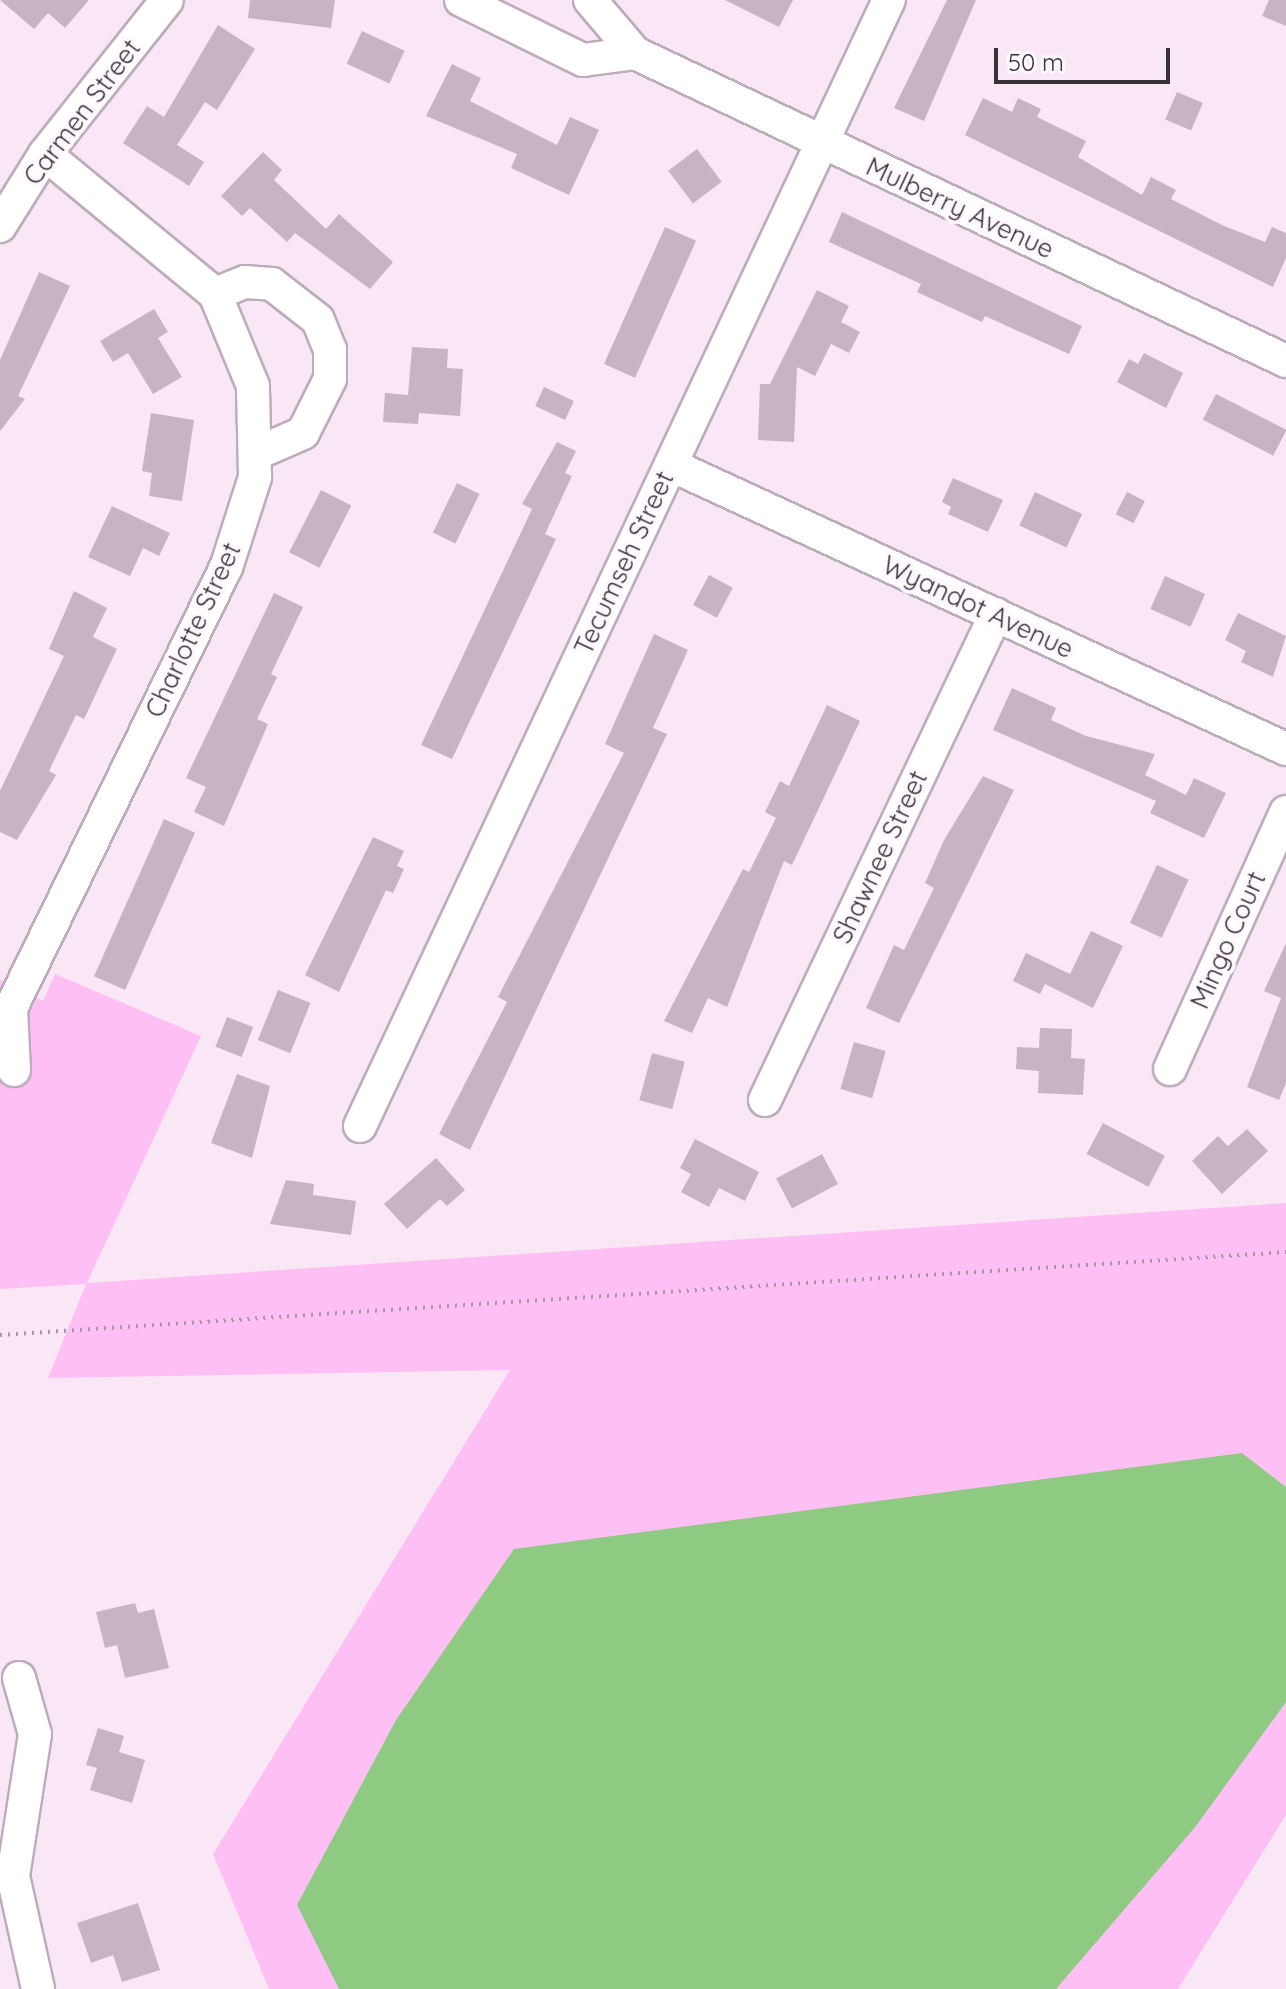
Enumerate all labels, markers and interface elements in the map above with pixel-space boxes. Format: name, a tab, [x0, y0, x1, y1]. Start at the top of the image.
scale bar	[998, 32, 1174, 82]
street label: Carmen Street	[17, 33, 147, 191]
text: 50 m	[1008, 47, 1064, 77]
street label: Mulberry Avenue	[861, 151, 1059, 265]
street label: Tecumseh Street	[568, 466, 680, 660]
street label: Charlotte Street	[139, 538, 247, 722]
street label: Wyandot Avenue	[878, 549, 1078, 665]
street label: Shawnee Street	[826, 766, 934, 948]
street label: Mingo Court	[1184, 867, 1272, 1013]

